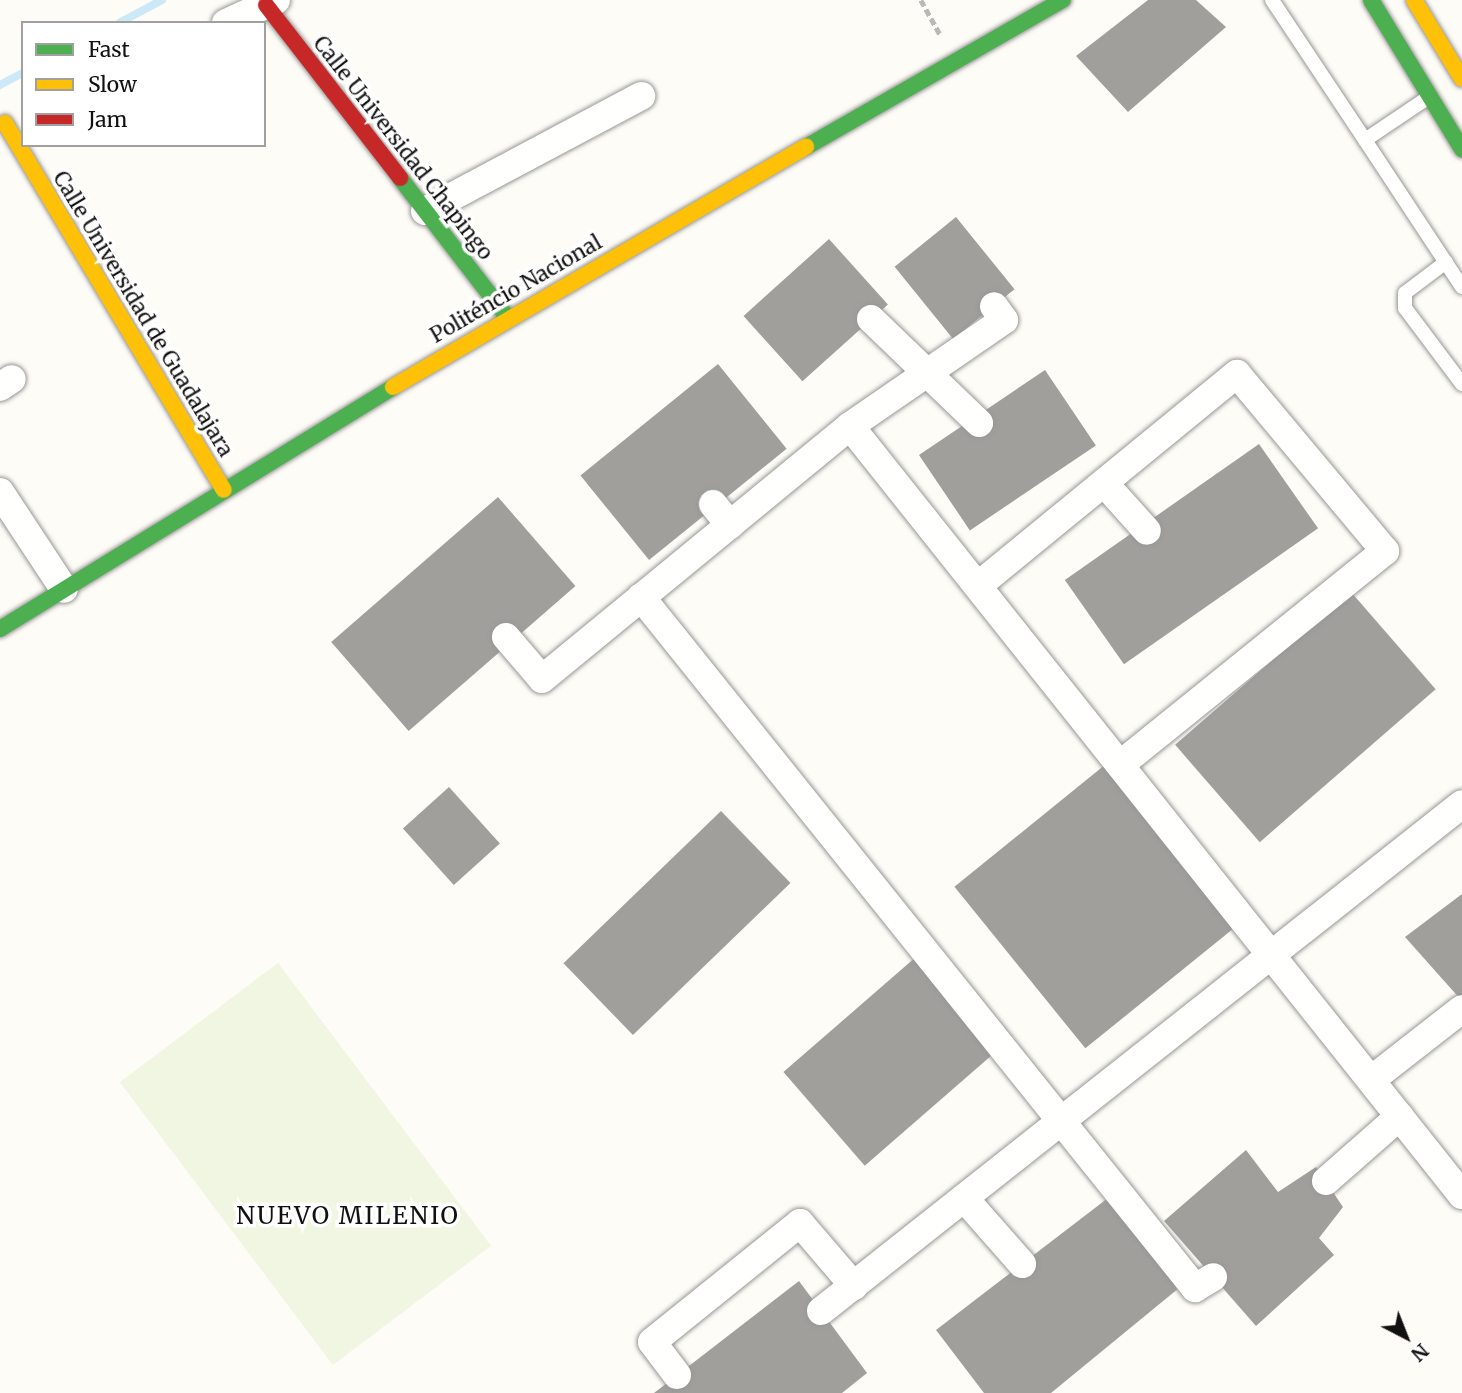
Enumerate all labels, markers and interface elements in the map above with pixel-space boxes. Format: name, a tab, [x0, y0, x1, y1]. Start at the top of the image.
legend	[21, 21, 266, 147]
street label: Calle Universidad Chapingo	[308, 31, 498, 265]
text: Fast	[88, 36, 130, 63]
text: Slow	[88, 71, 137, 98]
text: Jam	[88, 106, 127, 133]
street label: Calle Universidad de Guadalajara	[48, 167, 238, 461]
street label: Politéncio Nacional	[426, 230, 606, 348]
district label: NUEVO MILENIO	[238, 1202, 458, 1230]
north arrow	[1371, 1302, 1441, 1372]
text: N	[1406, 1339, 1434, 1367]

